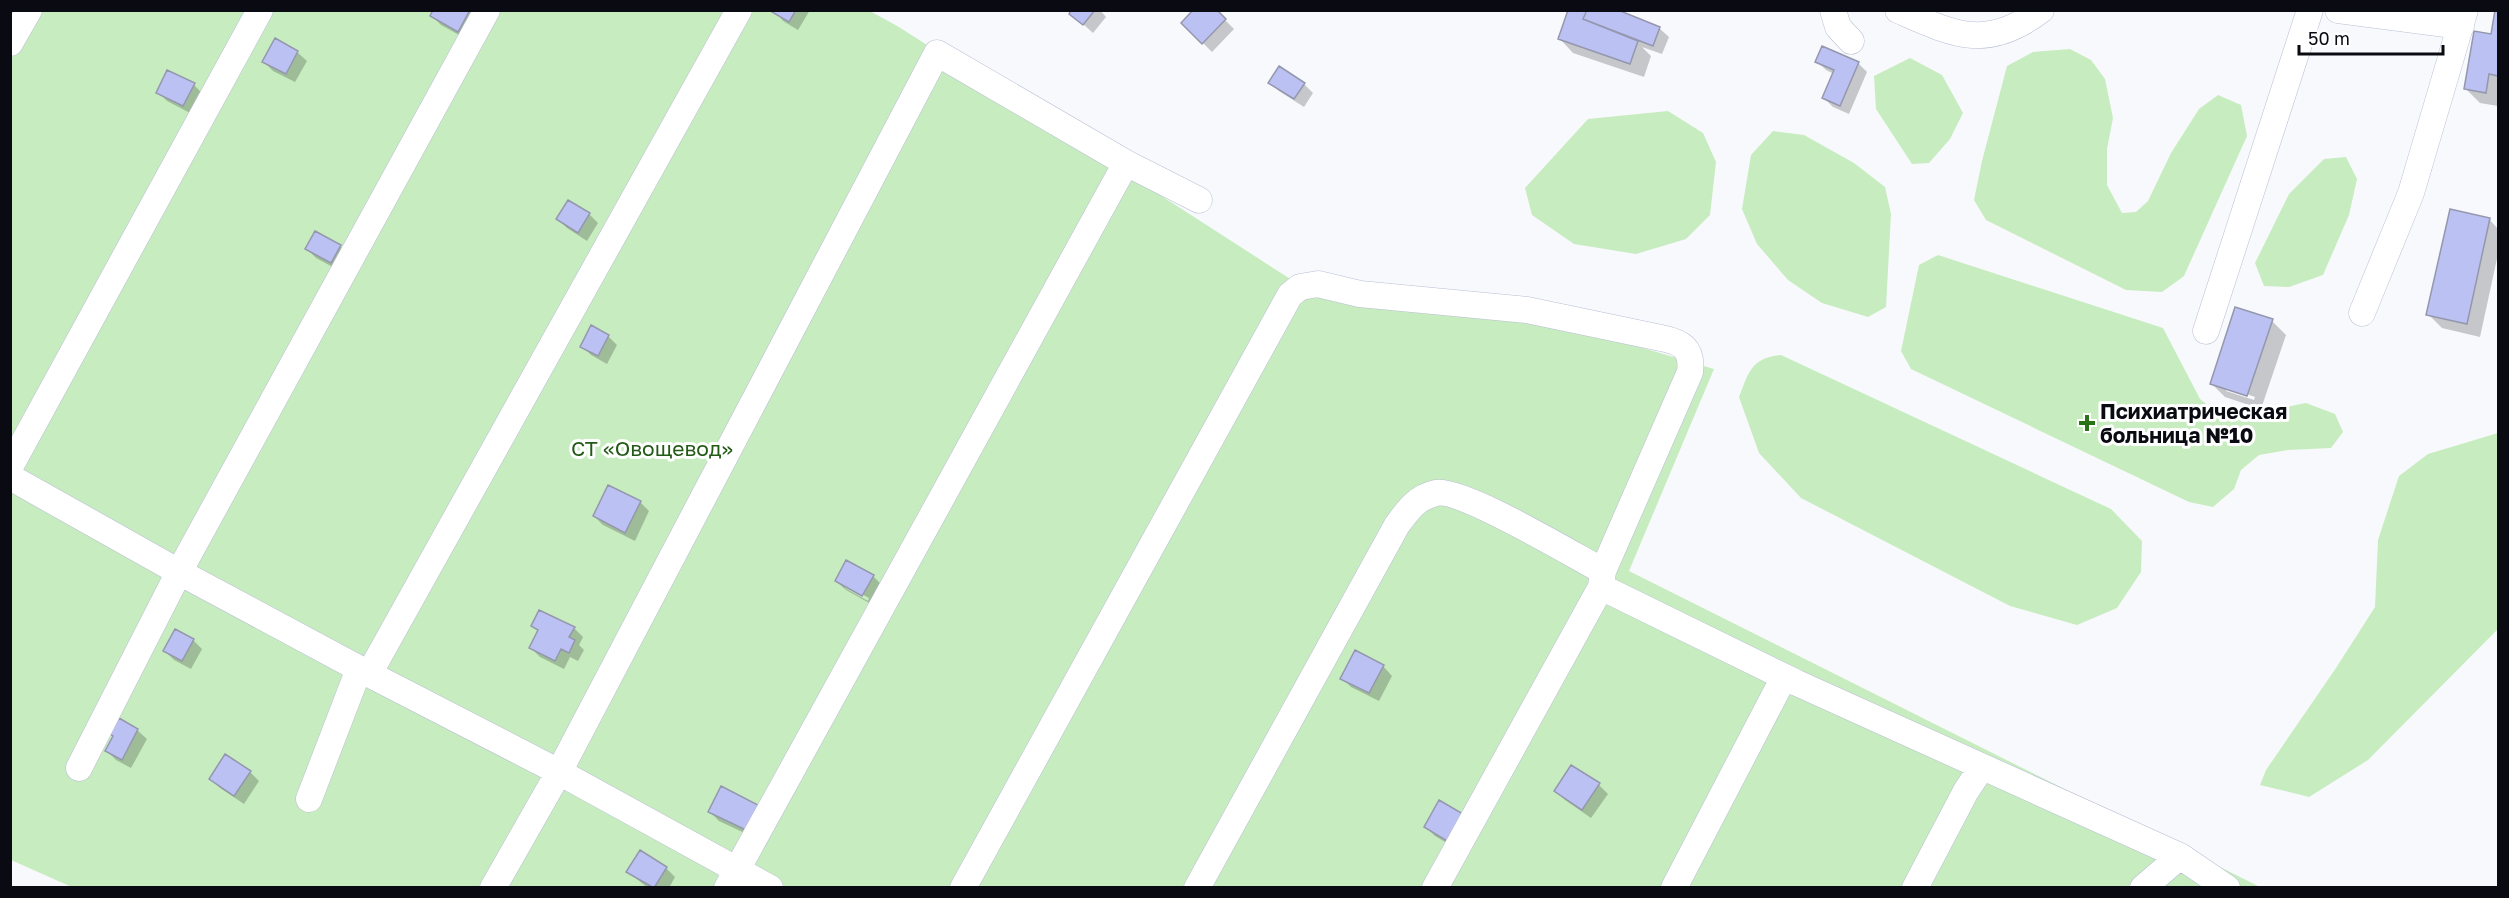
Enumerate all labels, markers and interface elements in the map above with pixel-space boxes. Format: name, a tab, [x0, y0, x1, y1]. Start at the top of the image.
scale bar	[2299, 18, 2443, 56]
text: 50 m	[2308, 27, 2350, 49]
place label: Психиатрическая больница №10	[2100, 398, 2287, 448]
marker: Психиатрическая больница №10	[2078, 414, 2096, 432]
park label: СТ «Овощевод»	[571, 435, 733, 461]

